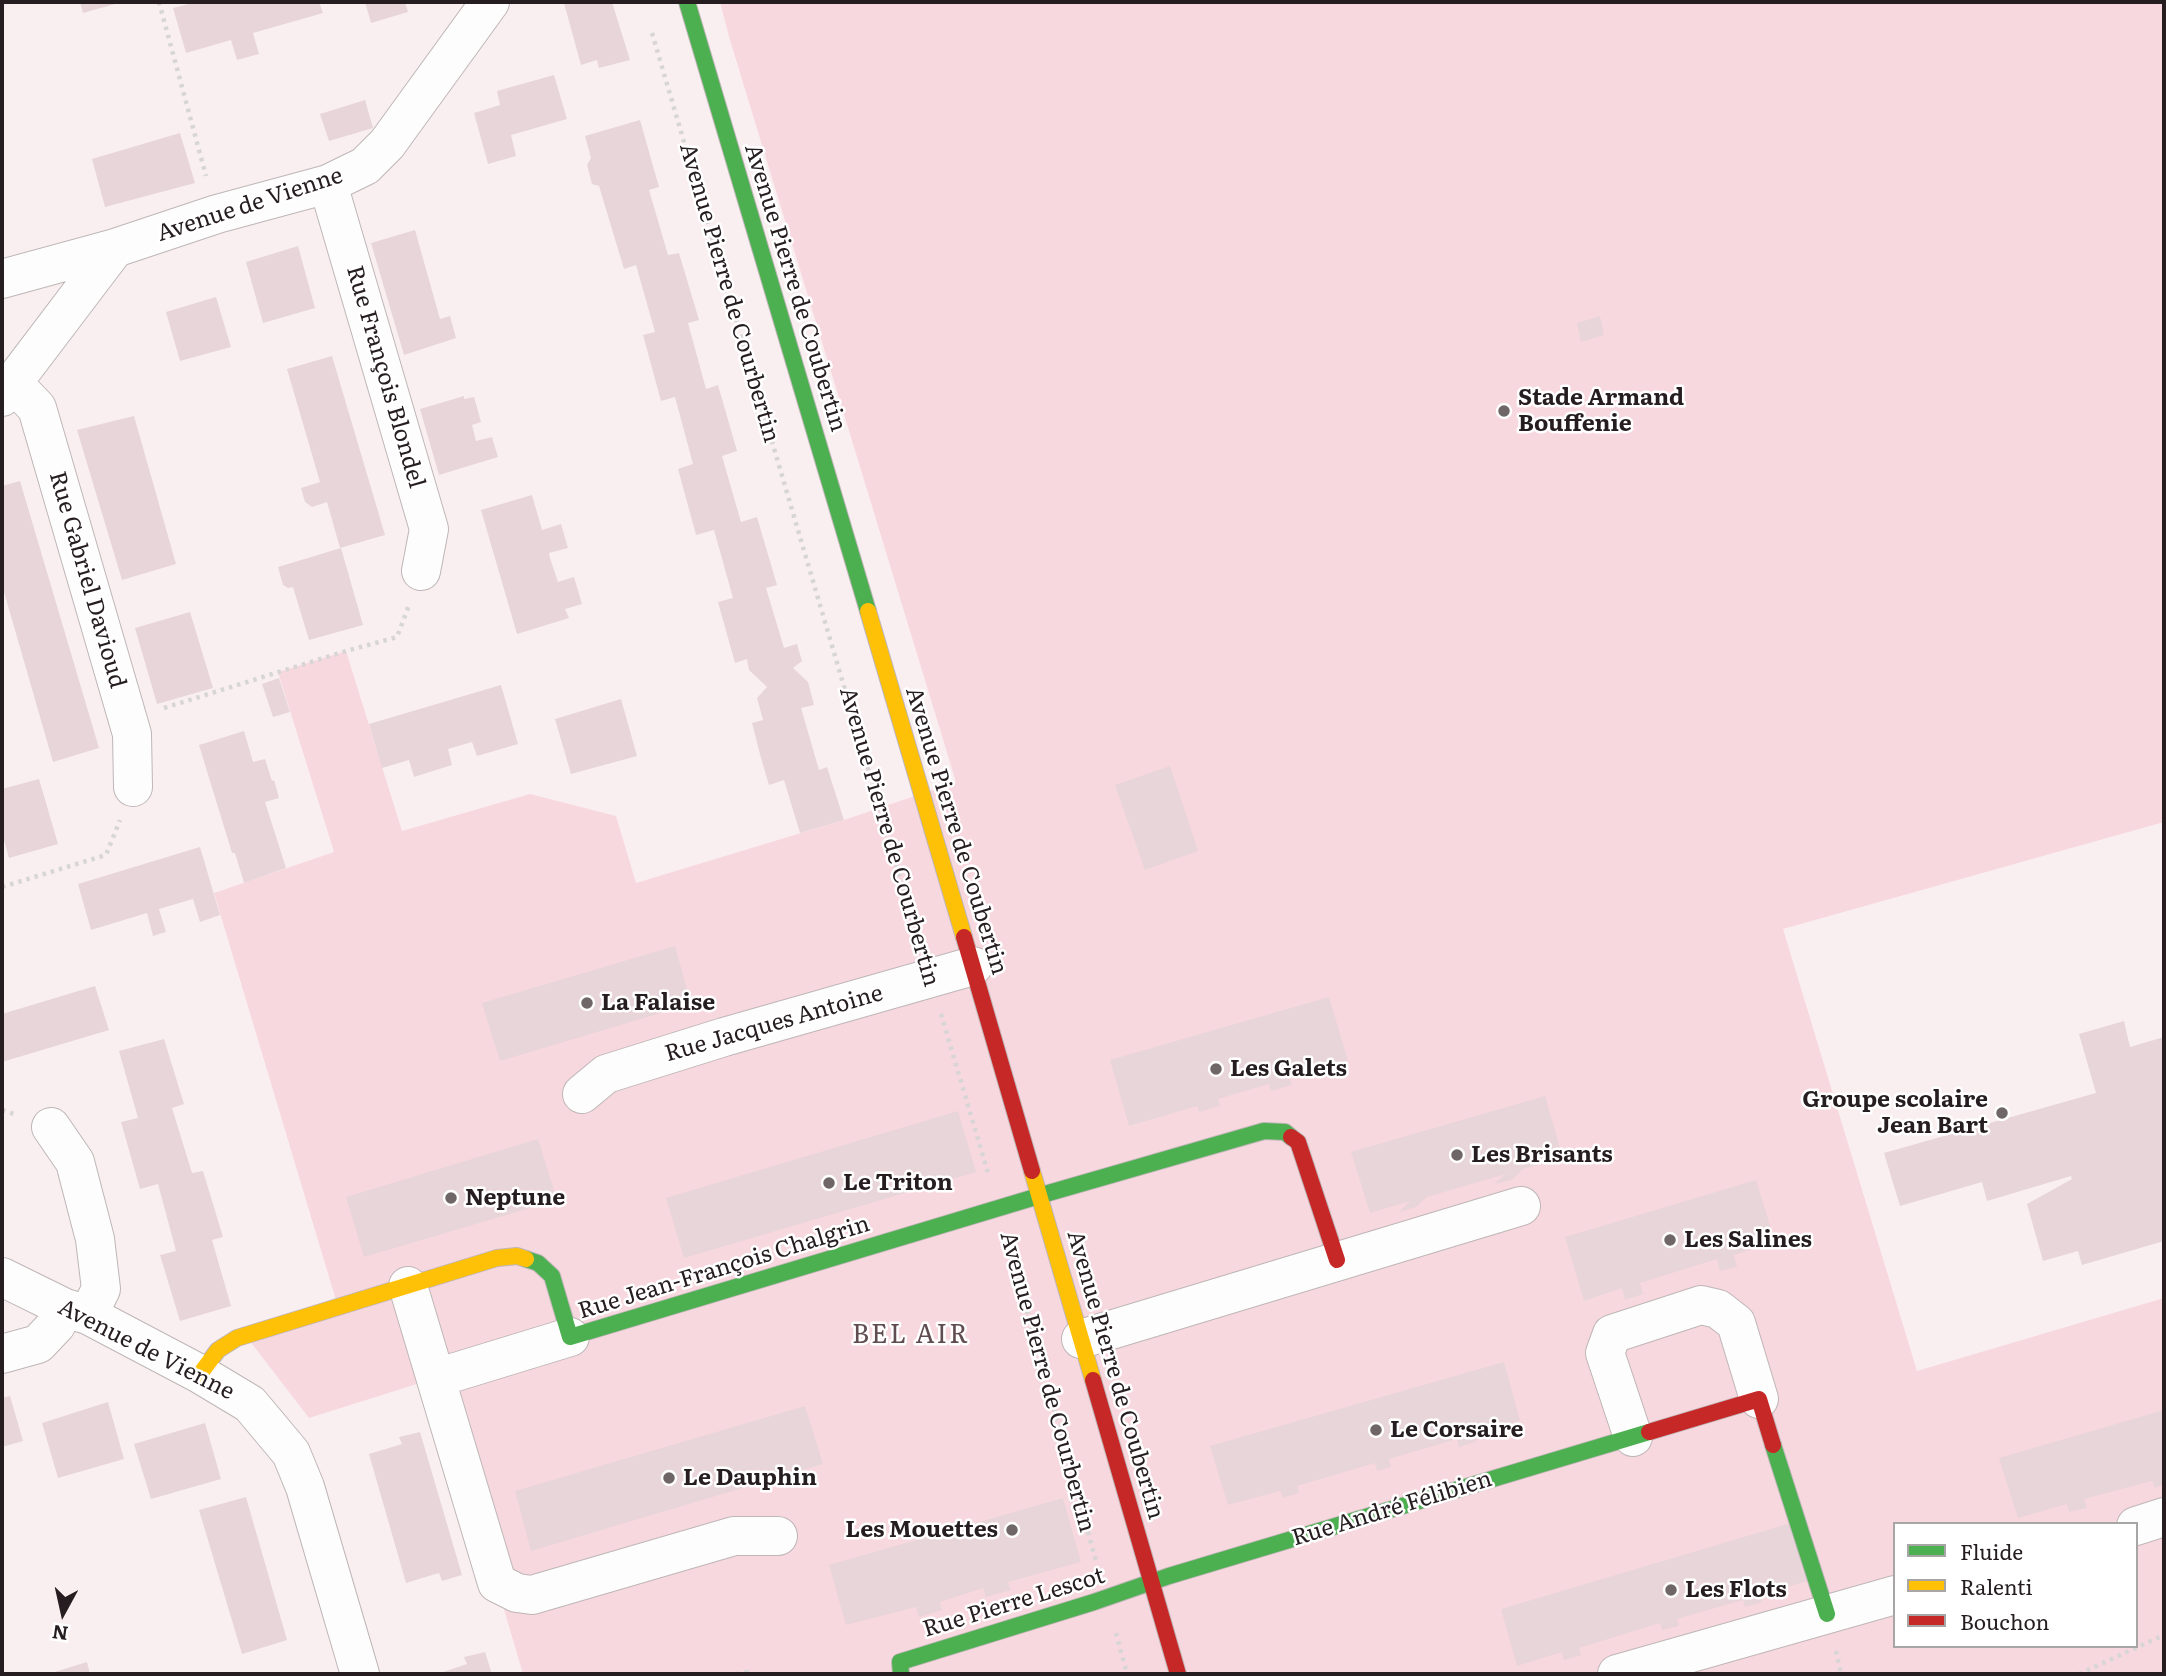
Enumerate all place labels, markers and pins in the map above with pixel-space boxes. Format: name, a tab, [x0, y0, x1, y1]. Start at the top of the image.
place label: Stade Armand Bouffenie	[1518, 384, 1684, 438]
marker: Stade Armand Bouffenie	[1496, 403, 1512, 419]
place label: La Falaise	[601, 989, 715, 1017]
marker: La Falaise	[579, 995, 595, 1011]
place label: Les Galets	[1230, 1055, 1347, 1083]
marker: Les Galets	[1208, 1061, 1224, 1077]
place label: Groupe scolaire Jean Bart	[1802, 1086, 1988, 1140]
marker: Groupe scolaire Jean Bart	[1994, 1105, 2010, 1121]
place label: Les Brisants	[1471, 1141, 1613, 1169]
marker: Les Brisants	[1449, 1147, 1465, 1163]
place label: Le Triton	[843, 1169, 953, 1197]
marker: Le Triton	[821, 1175, 837, 1191]
place label: Neptune	[465, 1184, 565, 1212]
marker: Neptune	[443, 1190, 459, 1206]
place label: Les Salines	[1684, 1226, 1812, 1254]
marker: Les Salines	[1662, 1232, 1678, 1248]
place label: Le Corsaire	[1390, 1416, 1524, 1444]
marker: Le Corsaire	[1368, 1422, 1384, 1438]
place label: Le Dauphin	[683, 1464, 817, 1492]
marker: Le Dauphin	[661, 1470, 677, 1486]
place label: Les Mouettes	[845, 1516, 998, 1544]
marker: Les Mouettes	[1004, 1522, 1020, 1538]
place label: Les Flots	[1685, 1576, 1787, 1604]
marker: Les Flots	[1663, 1582, 1679, 1598]

